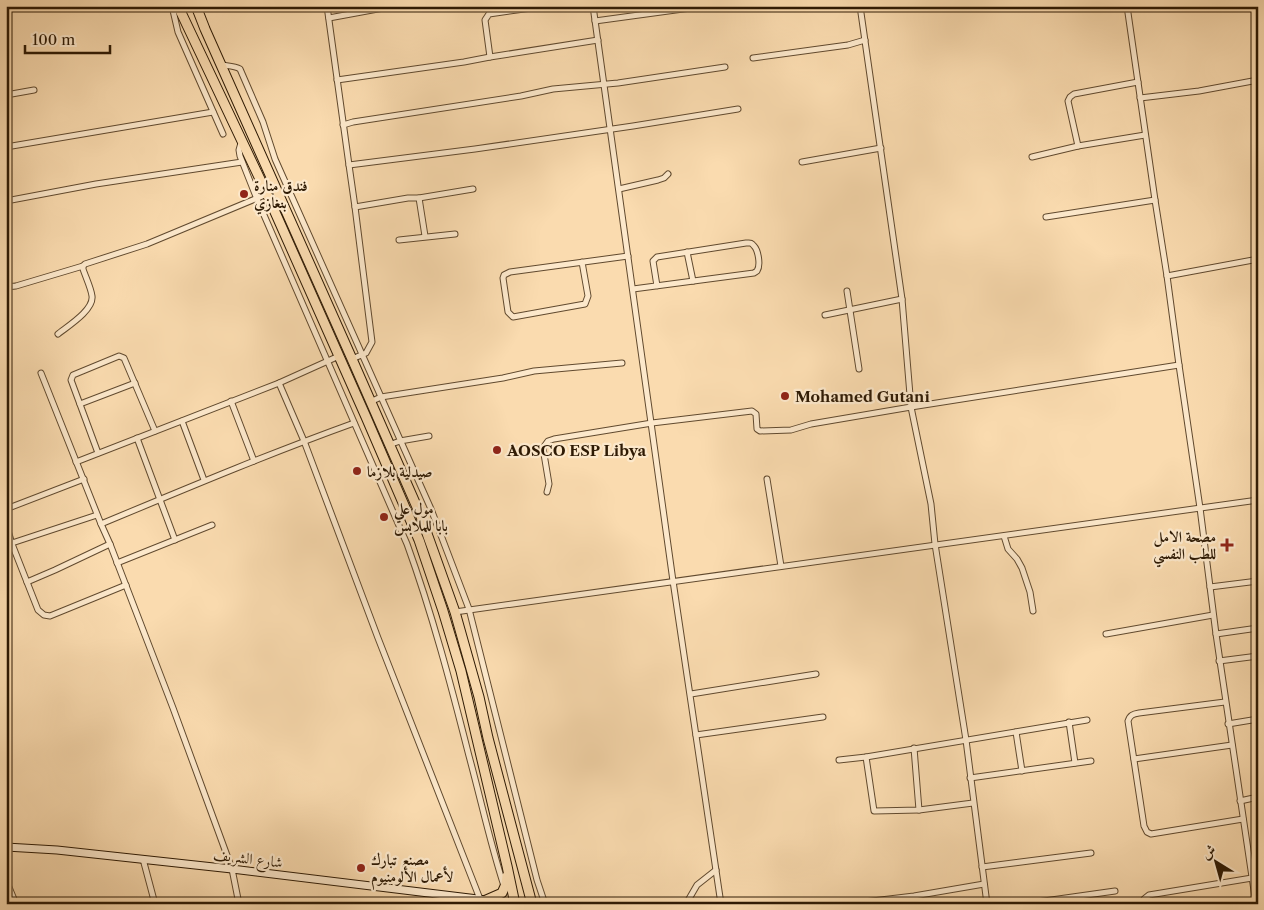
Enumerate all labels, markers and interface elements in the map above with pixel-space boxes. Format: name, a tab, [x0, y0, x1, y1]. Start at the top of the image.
scale bar	[25, 22, 110, 54]
text: 100 m	[32, 30, 75, 49]
place label: فندق منارة بنغازي	[254, 176, 308, 215]
marker: فندق منارة بنغازي	[238, 188, 250, 200]
place label: Mohamed Gutani	[795, 387, 930, 406]
marker: Mohamed Gutani	[779, 390, 791, 402]
place label: AOSCO ESP Libya	[506, 441, 647, 460]
marker: AOSCO ESP Libya	[491, 444, 503, 456]
place label: صيدلية بلازما	[367, 462, 432, 481]
marker: صيدلية بلازما	[351, 465, 363, 477]
place label: مول علي بابا للملابس	[393, 499, 448, 536]
marker: مول علي بابا للملابس	[378, 511, 390, 523]
place label: مصحة الامل للطب النفسي	[1153, 527, 1216, 568]
marker: مصحة الامل للطب النفسي	[1220, 538, 1234, 552]
north arrow	[1192, 838, 1242, 888]
text: ش	[1197, 840, 1219, 863]
street label: شارع الشريف	[212, 844, 284, 876]
place label: مصنع تبارك لأعمال الألومنيوم	[371, 850, 454, 890]
marker: مصنع تبارك لأعمال الألومنيوم	[355, 862, 367, 874]

